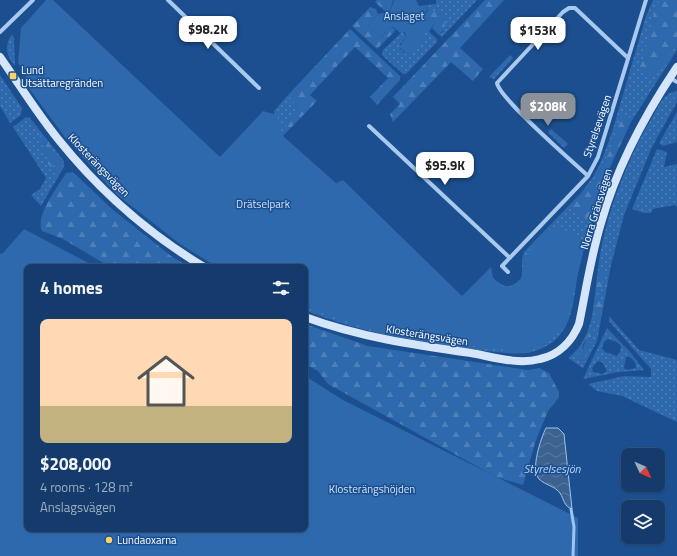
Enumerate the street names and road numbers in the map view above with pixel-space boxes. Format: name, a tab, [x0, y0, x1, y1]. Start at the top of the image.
street label: Styrelsevägen	[579, 92, 615, 159]
street label: Klosterängsvägen	[64, 130, 134, 200]
street label: Norra Gränsvägen	[576, 167, 616, 251]
street label: Klosterängsvägen	[385, 321, 469, 349]

